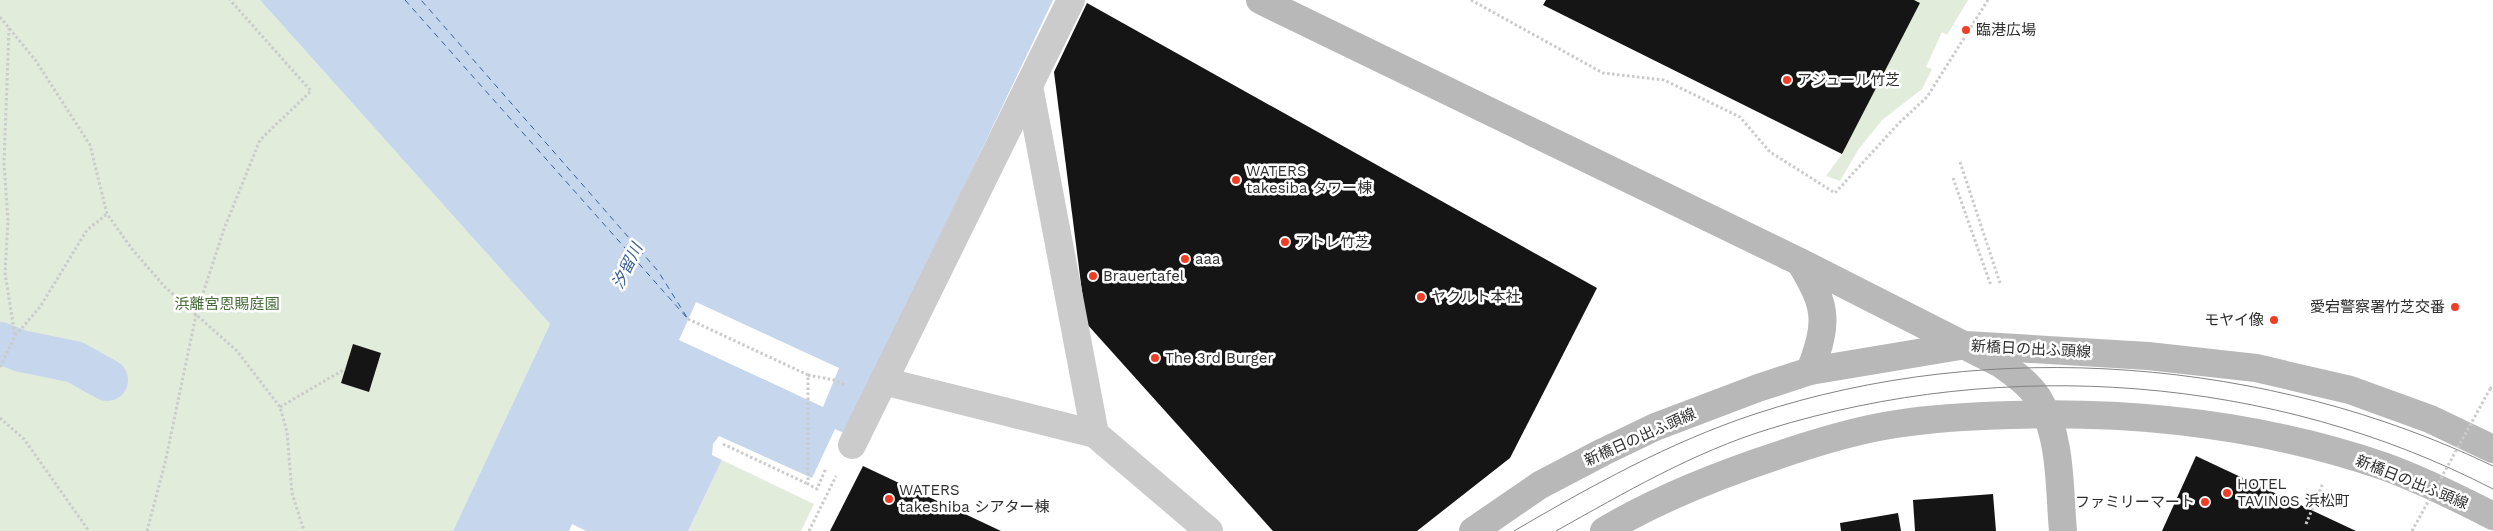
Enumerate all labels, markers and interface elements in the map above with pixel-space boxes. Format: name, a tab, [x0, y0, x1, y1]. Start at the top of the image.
place label: 臨港広場	[1976, 21, 2036, 39]
marker: 臨港広場	[1960, 24, 1972, 36]
place label: アジュール竹芝	[1797, 71, 1900, 89]
marker: アジュール竹芝	[1781, 74, 1793, 86]
place label: WATERS takesiba タワー棟	[1246, 162, 1372, 197]
marker: WATERS takesiba タワー棟	[1230, 174, 1242, 186]
place label: アトレ竹芝	[1295, 233, 1370, 251]
marker: アトレ竹芝	[1279, 236, 1291, 248]
water label: 汐留川	[608, 238, 647, 292]
place label: aaa	[1195, 250, 1221, 268]
marker: aaa	[1179, 253, 1191, 265]
place label: Brauertafel	[1103, 267, 1185, 285]
marker: Brauertafel	[1087, 270, 1099, 282]
place label: ヤクルト本社	[1431, 288, 1521, 306]
marker: ヤクルト本社	[1415, 291, 1427, 303]
park label: 浜離宮恩賜庭園	[174, 295, 280, 313]
place label: 愛宕警察署竹芝交番	[2310, 298, 2445, 316]
marker: 愛宕警察署竹芝交番	[2449, 301, 2461, 313]
place label: モヤイ像	[2204, 311, 2264, 329]
marker: モヤイ像	[2268, 314, 2280, 326]
street label: 新橋日の出ふ頭線	[1971, 337, 2091, 361]
place label: The 3rd Burger	[1165, 349, 1274, 367]
marker: The 3rd Burger	[1149, 352, 1161, 364]
street label: 新橋日の出ふ頭線	[1582, 404, 1698, 470]
street label: 新橋日の出ふ頭線	[2353, 451, 2471, 513]
place label: HOTEL TAVINOS 浜松町	[2237, 475, 2350, 510]
place label: WATERS takeshiba シアター棟	[899, 481, 1050, 516]
marker: HOTEL TAVINOS 浜松町	[2221, 487, 2233, 499]
marker: WATERS takeshiba シアター棟	[883, 493, 895, 505]
place label: ファミリーマート	[2075, 493, 2195, 511]
marker: ファミリーマート	[2199, 496, 2211, 508]

